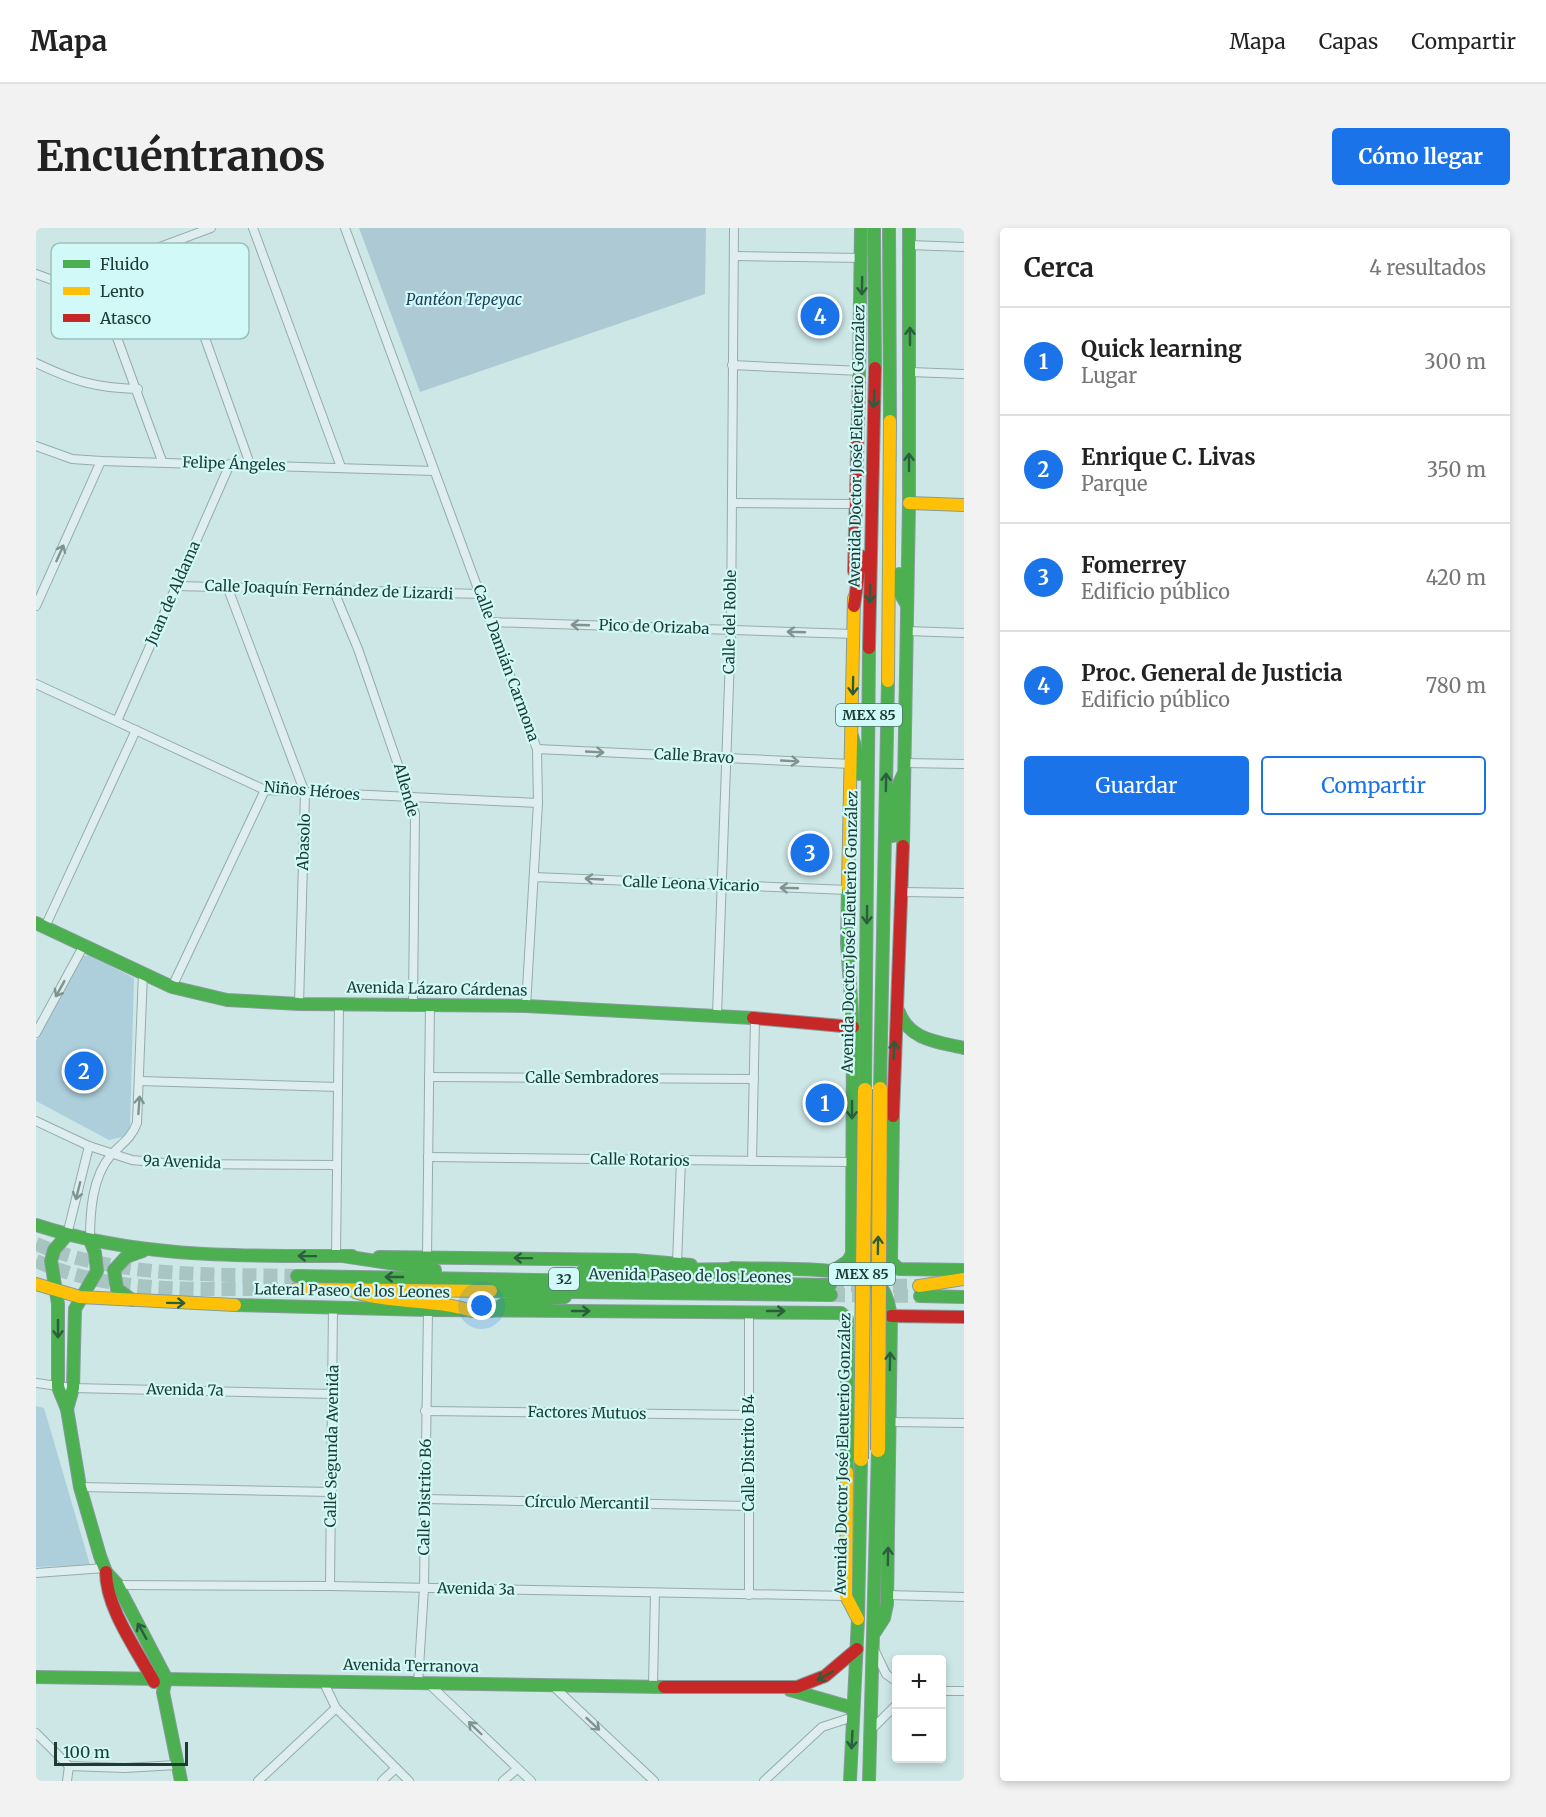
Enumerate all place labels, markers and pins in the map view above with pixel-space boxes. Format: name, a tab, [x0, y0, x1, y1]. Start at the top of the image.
pin: 4	[800, 294, 840, 338]
pin: 3	[790, 830, 830, 876]
pin: 2	[64, 1048, 104, 1094]
pin: 1	[806, 1080, 844, 1126]

